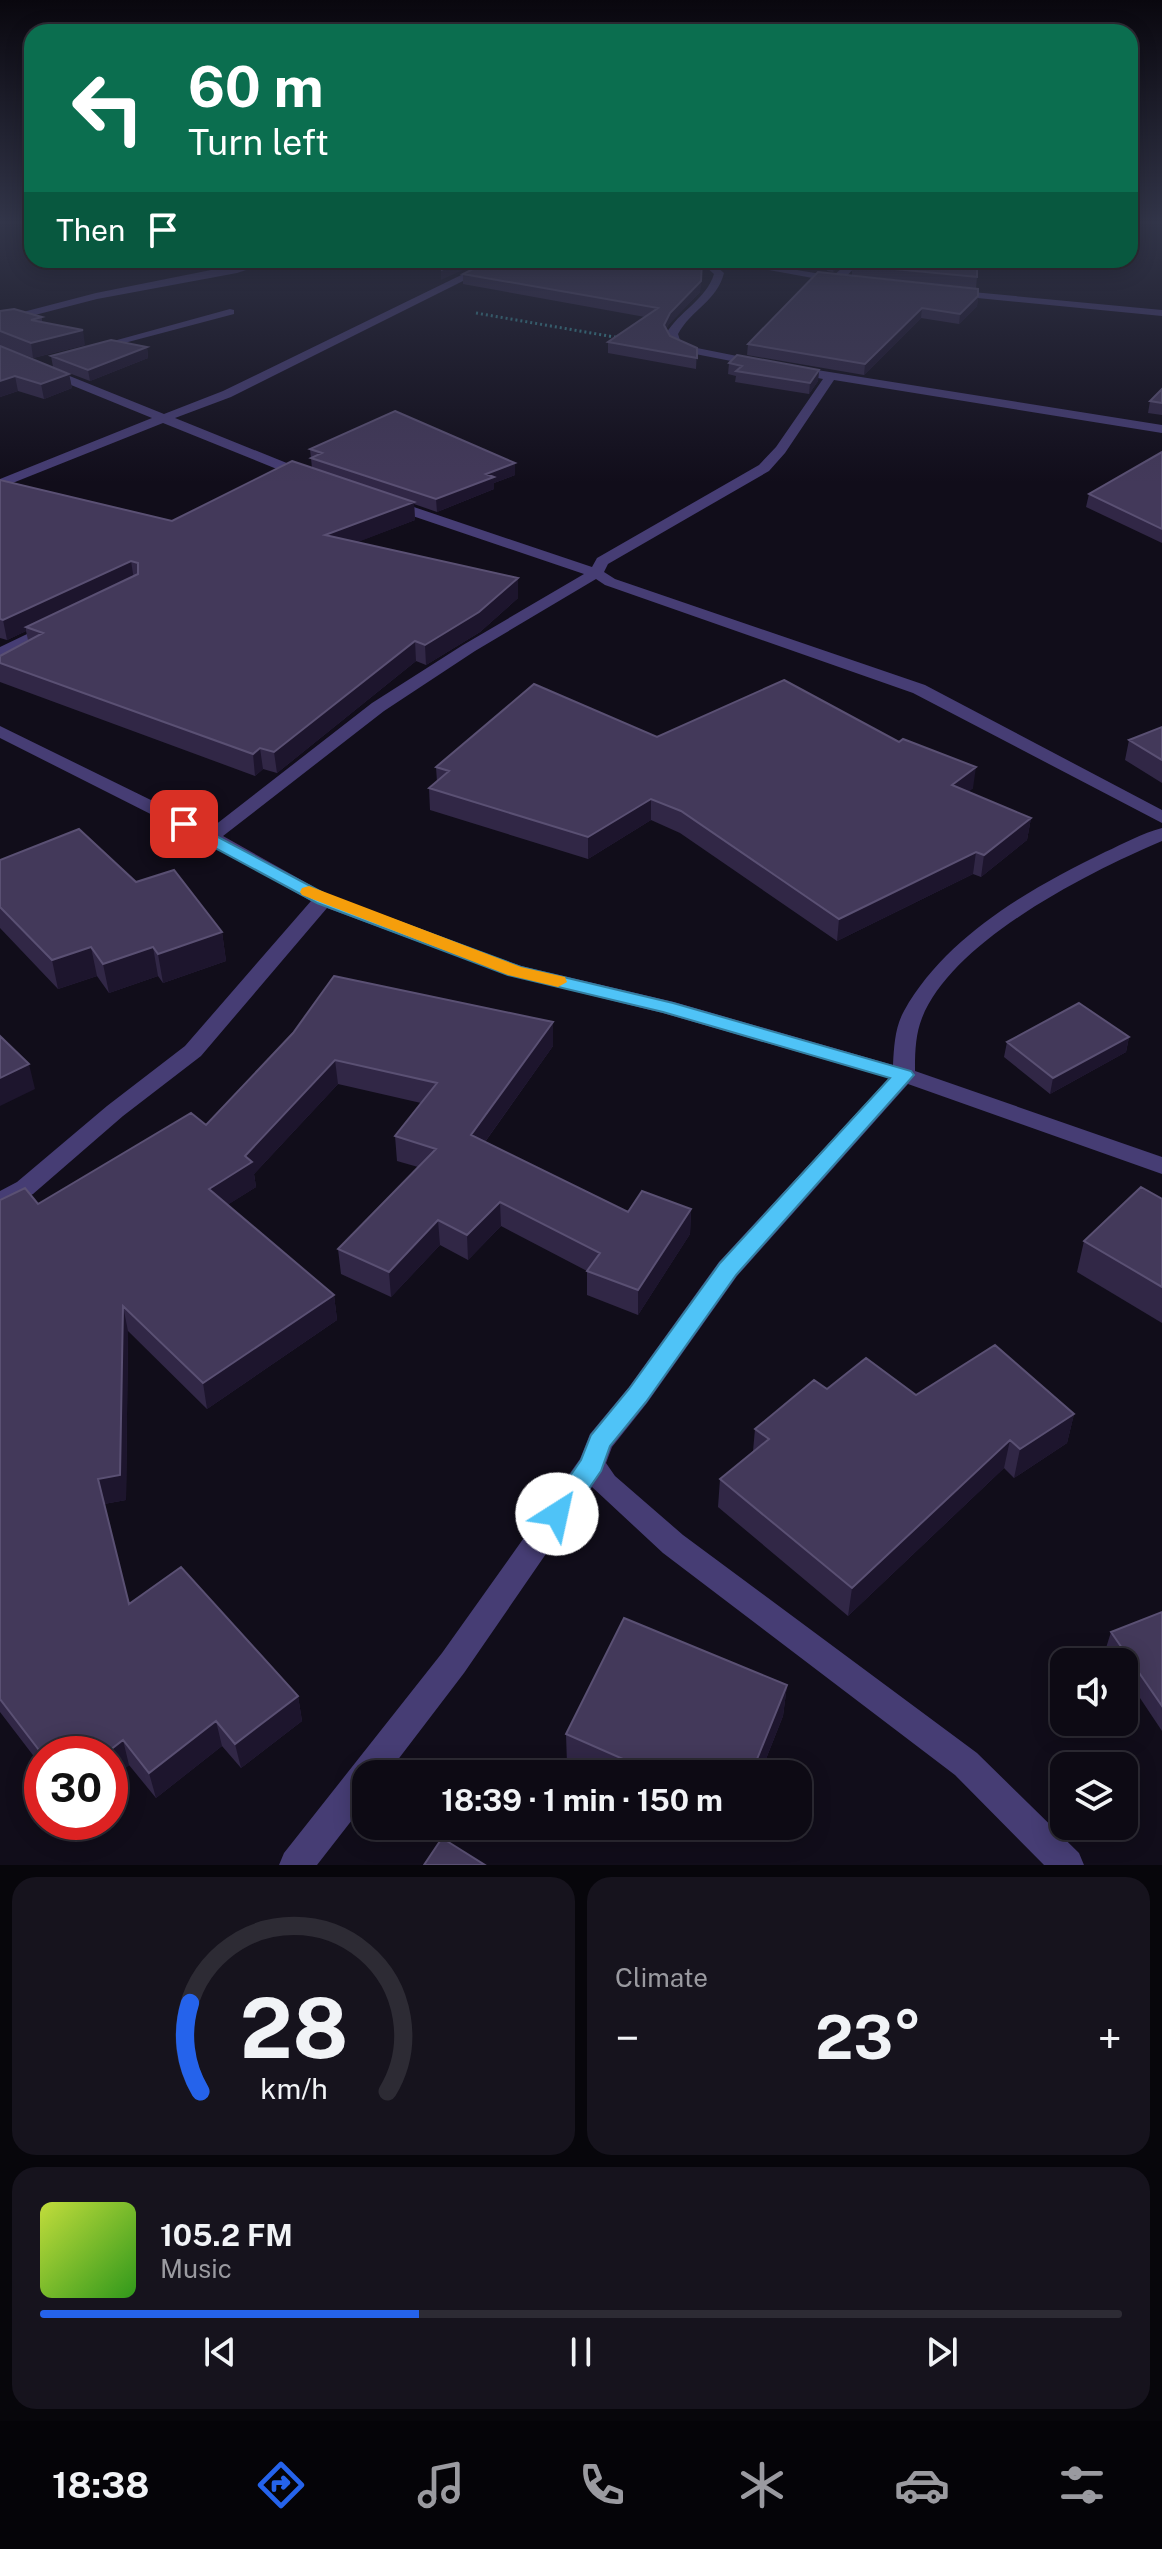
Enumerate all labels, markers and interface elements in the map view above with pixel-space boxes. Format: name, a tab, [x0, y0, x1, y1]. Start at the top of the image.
text: 60 m	[188, 54, 324, 120]
icon: left	[56, 56, 160, 160]
text: Turn left	[188, 121, 329, 163]
icon: arrive	[141, 208, 185, 252]
text: Then	[56, 212, 125, 248]
pin	[150, 790, 218, 858]
icon: arrive	[162, 802, 206, 846]
position arrow	[515, 1472, 599, 1556]
map controls	[1050, 1648, 1138, 1840]
button: sound	[1050, 1648, 1138, 1736]
speed limit sign: 30	[24, 1736, 128, 1840]
button: layers	[1050, 1752, 1138, 1840]
text: 18:39 · 1 min · 150 m	[441, 1782, 723, 1818]
text: Climate	[615, 1962, 708, 1993]
text: 28	[239, 1979, 348, 2077]
text: 23°	[815, 2002, 922, 2073]
text: −	[615, 2012, 639, 2064]
text: +	[1098, 2012, 1122, 2064]
text: km/h	[260, 2072, 327, 2105]
text: 105.2 FM	[160, 2217, 293, 2253]
text: Music	[160, 2253, 232, 2284]
icon: previous	[198, 2330, 242, 2374]
icon: pause	[559, 2330, 603, 2374]
icon: next	[920, 2330, 964, 2374]
icon: directions	[253, 2457, 309, 2513]
icon: music	[413, 2457, 469, 2513]
icon: phone	[574, 2457, 630, 2513]
icon: climate	[734, 2457, 790, 2513]
icon: car	[894, 2457, 950, 2513]
icon: filters	[1054, 2457, 1110, 2513]
text: 18:38	[52, 2464, 149, 2506]

